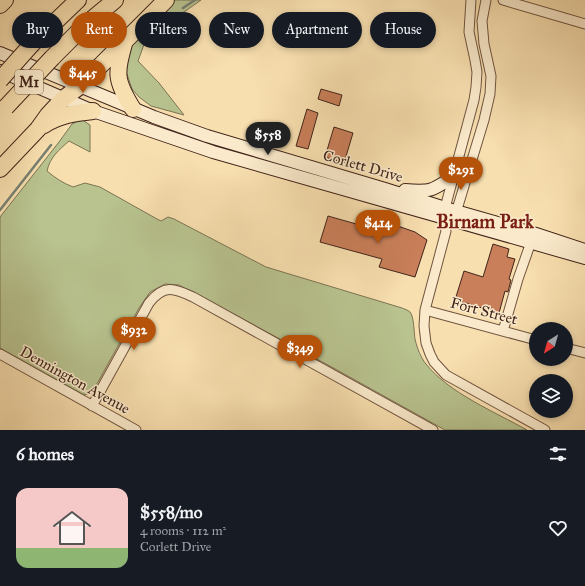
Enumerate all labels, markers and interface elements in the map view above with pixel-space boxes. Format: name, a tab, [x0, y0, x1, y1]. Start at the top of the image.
chip: Buy	[12, 12, 63, 48]
chip: Rent	[71, 12, 127, 48]
chip: Filters	[135, 12, 201, 48]
chip: New	[209, 12, 264, 48]
chip: Apartment	[272, 12, 362, 48]
chip: House	[370, 12, 436, 48]
pin: $445	[59, 60, 107, 94]
text: $445	[69, 65, 97, 81]
road number: M1	[15, 70, 43, 94]
pin: $558	[244, 122, 292, 156]
text: $558	[255, 127, 281, 143]
street label: Corlett Drive	[321, 146, 405, 186]
pin: $291	[437, 157, 485, 191]
text: $291	[448, 162, 474, 178]
pin: $414	[354, 210, 402, 244]
district label: Birnam Park	[436, 210, 535, 233]
text: $414	[364, 215, 392, 231]
street label: Fort Street	[449, 293, 520, 329]
pin: $932	[110, 317, 158, 351]
text: $932	[121, 322, 147, 338]
north arrow	[529, 322, 573, 366]
map controls	[529, 322, 573, 418]
pin: $349	[276, 335, 324, 369]
text: $349	[286, 340, 314, 356]
street label: Dennington Avenue	[17, 342, 133, 418]
button: layers	[529, 374, 573, 418]
icon: filters	[547, 443, 569, 465]
text: 6 homes	[16, 444, 74, 465]
text: $558/mo	[140, 502, 203, 523]
icon: home	[48, 504, 96, 552]
icon: heart	[547, 517, 569, 539]
text: 4 rooms · 112 m²	[140, 523, 226, 539]
text: Corlett Drive	[140, 539, 211, 555]

